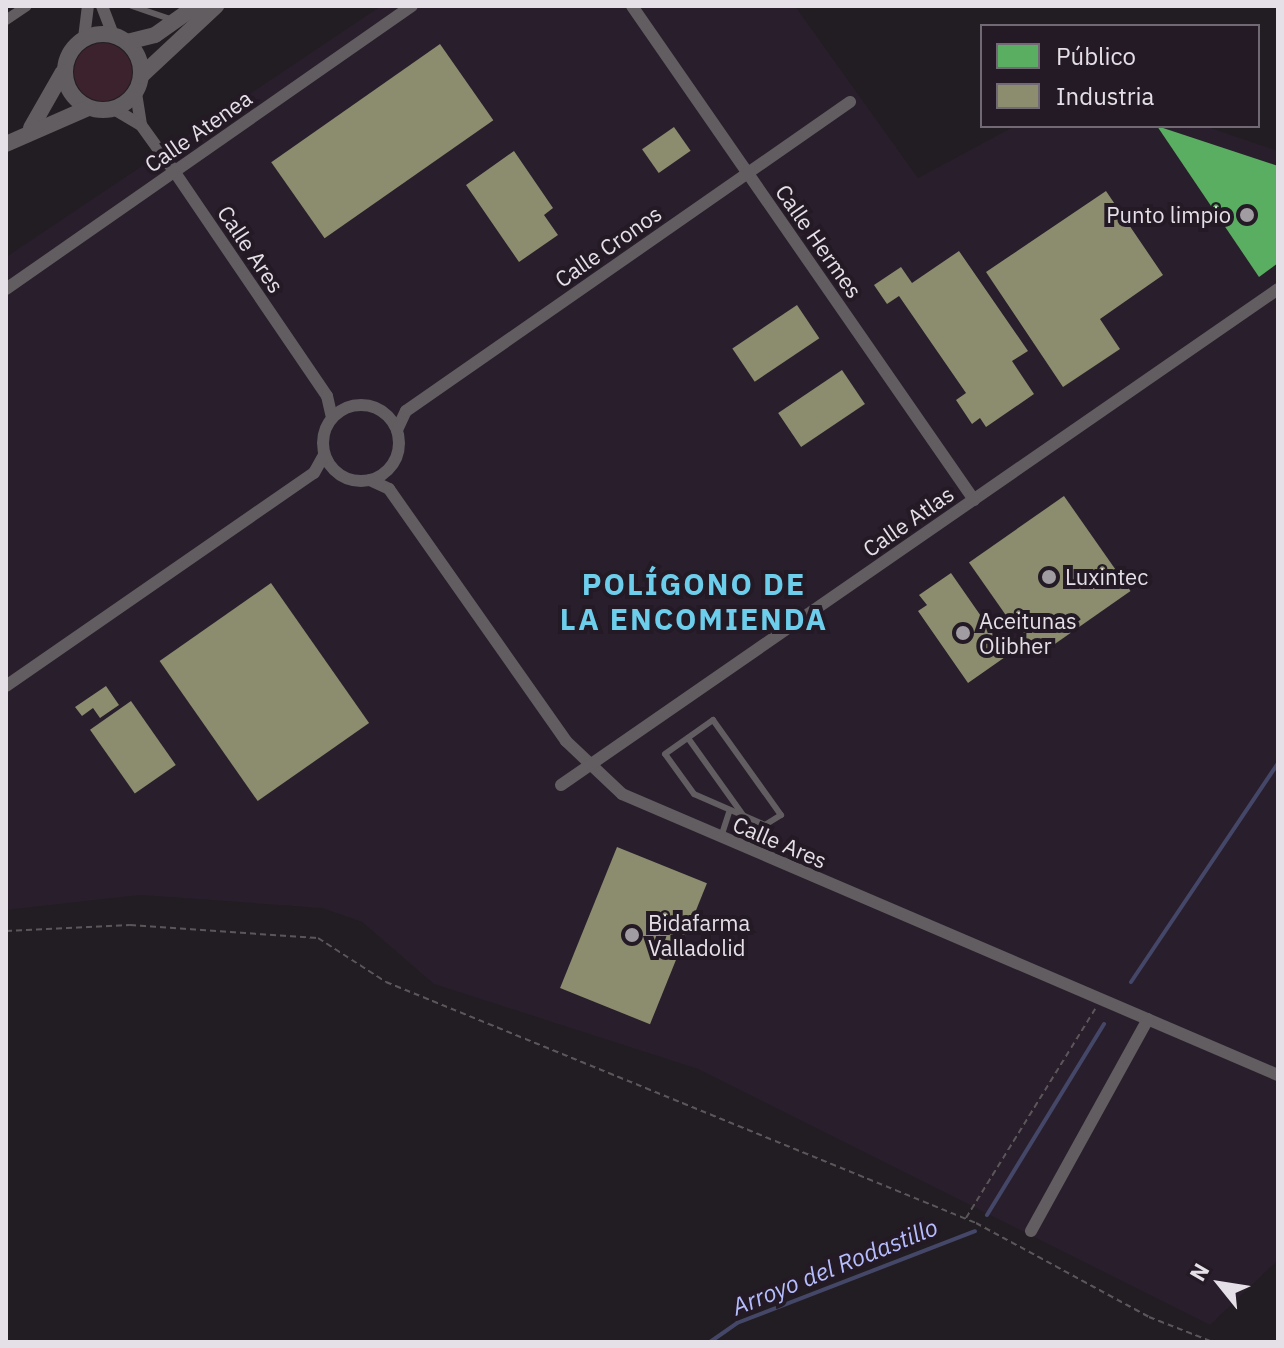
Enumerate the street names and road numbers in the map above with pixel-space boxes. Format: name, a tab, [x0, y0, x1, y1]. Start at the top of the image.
street label: Calle Atenea	[139, 84, 257, 178]
street label: Calle Hermes	[770, 179, 868, 303]
street label: Calle Ares	[212, 200, 290, 298]
street label: Calle Cronos	[550, 200, 666, 292]
street label: Calle Atlas	[858, 480, 958, 562]
street label: Calle Ares	[729, 810, 831, 874]

